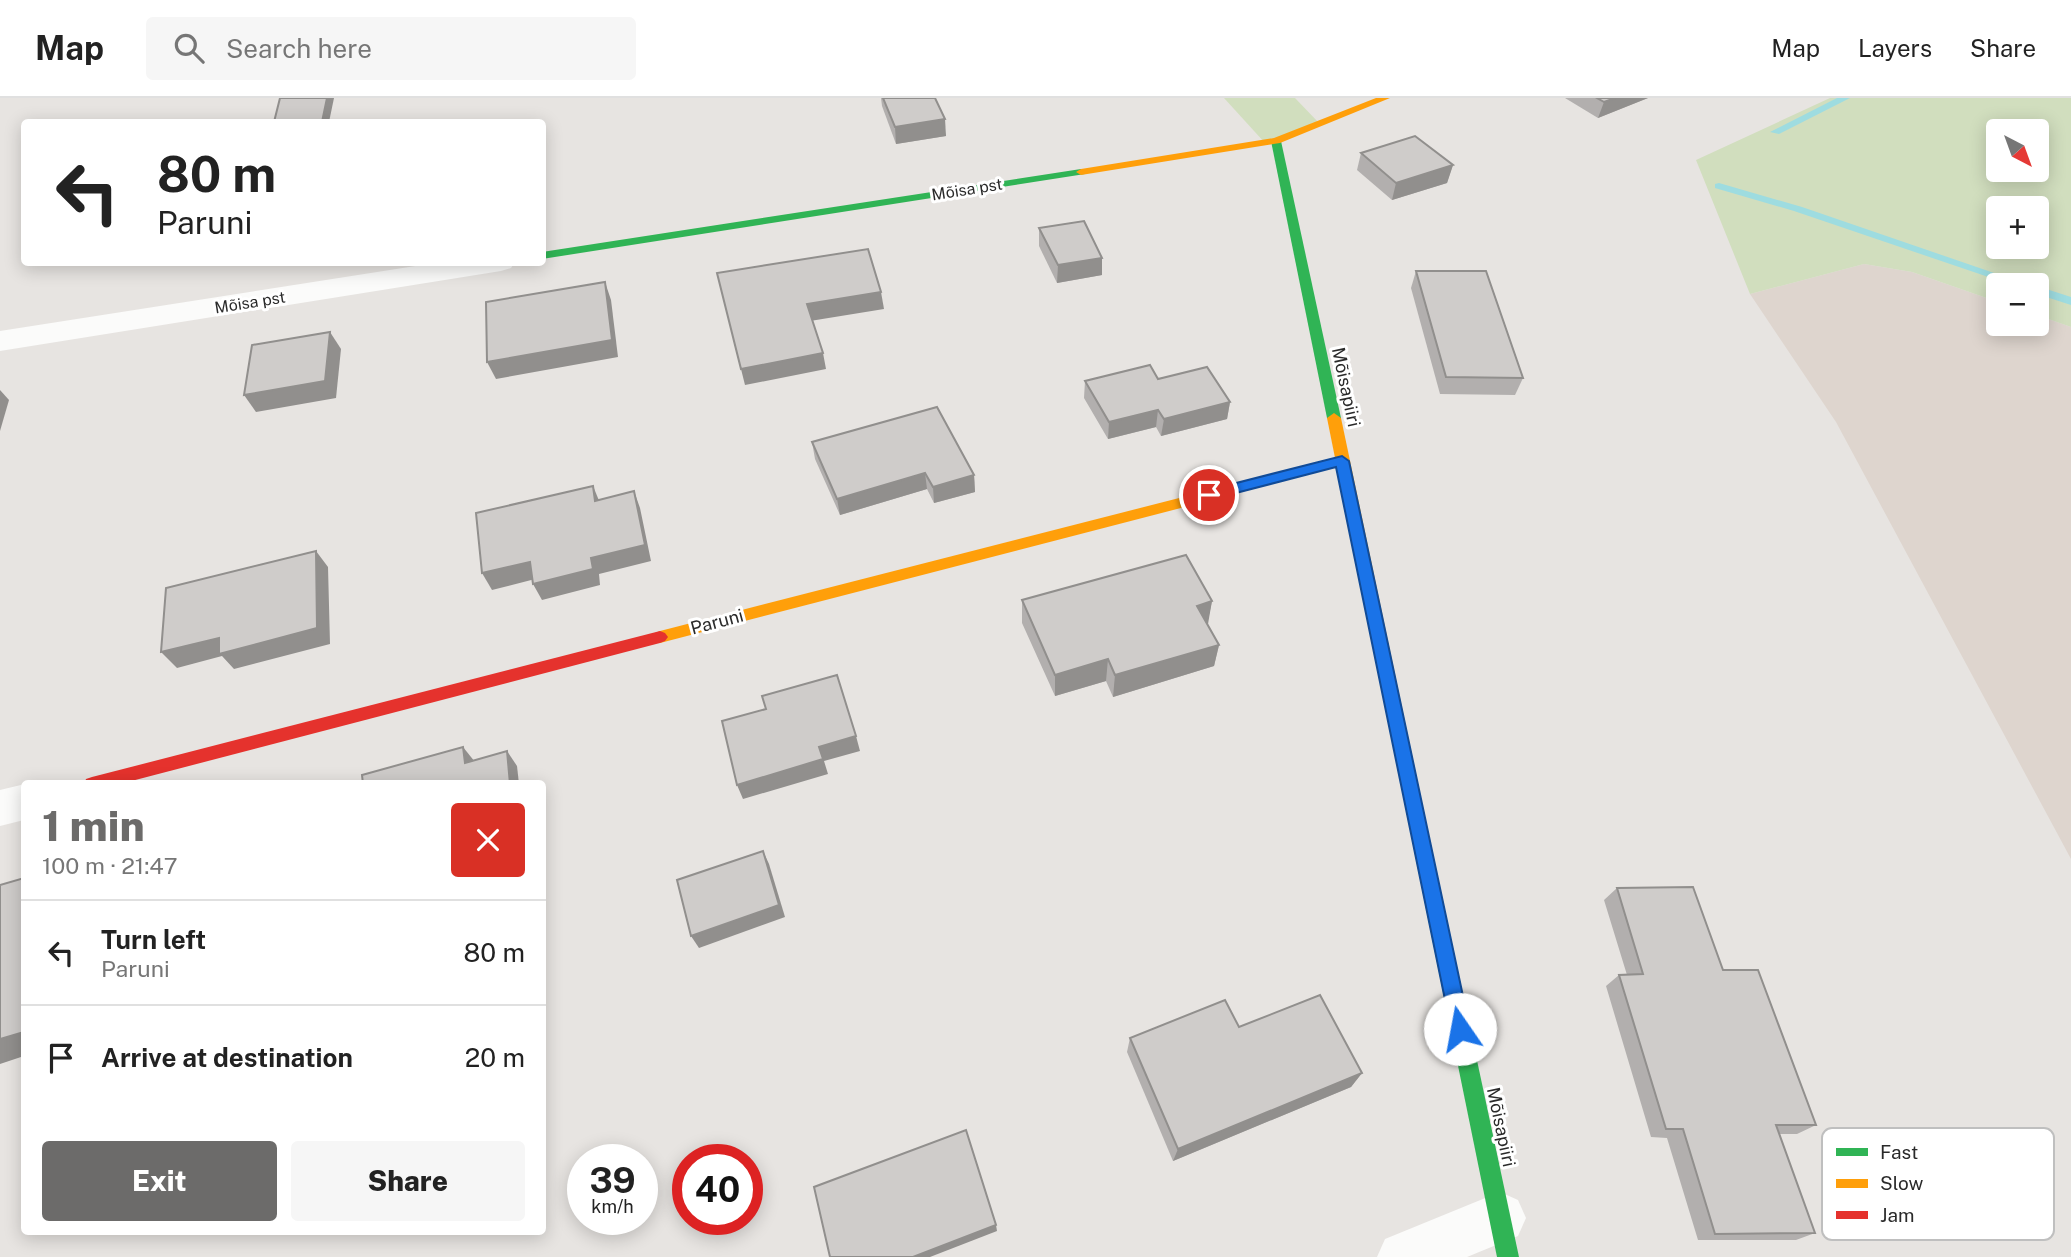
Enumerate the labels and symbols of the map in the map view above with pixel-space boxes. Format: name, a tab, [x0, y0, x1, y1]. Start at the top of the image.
north arrow	[1986, 119, 2049, 182]
street label: Mõisa pst	[930, 175, 1004, 204]
street label: Mõisa pst	[213, 288, 287, 317]
street label: Mõisapiiri	[1328, 345, 1365, 429]
pin	[1179, 465, 1239, 525]
street label: Paruni	[688, 604, 746, 639]
position arrow	[1423, 992, 1497, 1066]
street label: Mõisapiiri	[1483, 1085, 1520, 1169]
legend	[1822, 1128, 2054, 1240]
text: Fast	[1880, 1141, 1918, 1163]
speed limit sign: 40	[672, 1144, 763, 1235]
text: Slow	[1880, 1172, 1924, 1194]
text: Jam	[1880, 1204, 1914, 1226]

